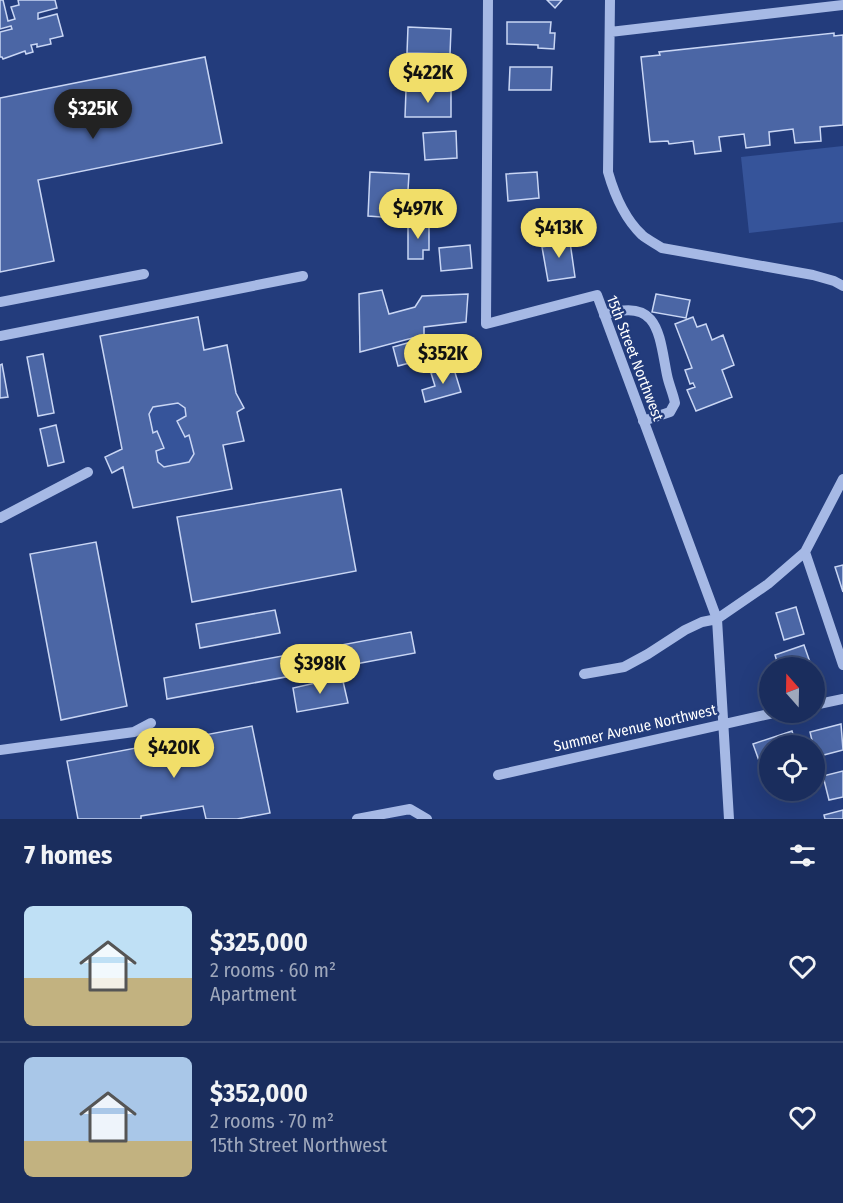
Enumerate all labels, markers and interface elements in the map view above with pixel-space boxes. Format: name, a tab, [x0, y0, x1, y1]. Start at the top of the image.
pin: $422K	[386, 53, 470, 104]
text: $422K	[403, 60, 453, 84]
pin: $325K	[51, 89, 135, 140]
text: $325K	[68, 96, 118, 120]
pin: $497K	[376, 189, 460, 240]
text: $497K	[393, 196, 443, 220]
pin: $413K	[517, 208, 601, 259]
text: $413K	[535, 215, 583, 239]
street label: 15th Street Northwest	[603, 293, 667, 423]
pin: $352K	[401, 334, 485, 385]
text: $352K	[418, 341, 468, 365]
pin: $398K	[278, 644, 362, 695]
text: $398K	[294, 651, 346, 675]
north arrow	[759, 657, 825, 723]
map controls	[759, 657, 825, 801]
street label: Summer Avenue Northwest	[552, 700, 718, 756]
pin: $420K	[132, 728, 216, 779]
text: $420K	[148, 735, 200, 759]
button: locate	[759, 735, 825, 801]
icon: filters	[786, 839, 819, 872]
text: 7 homes	[24, 840, 112, 871]
text: $325,000	[210, 927, 308, 958]
icon: home	[72, 930, 144, 1002]
icon: heart	[786, 950, 819, 983]
text: 2 rooms · 60 m²	[210, 958, 336, 982]
text: Apartment	[210, 982, 297, 1006]
text: $352,000	[210, 1078, 308, 1109]
icon: home	[72, 1081, 144, 1153]
icon: heart	[786, 1101, 819, 1134]
text: 2 rooms · 70 m²	[210, 1109, 334, 1133]
text: 15th Street Northwest	[210, 1133, 387, 1157]

